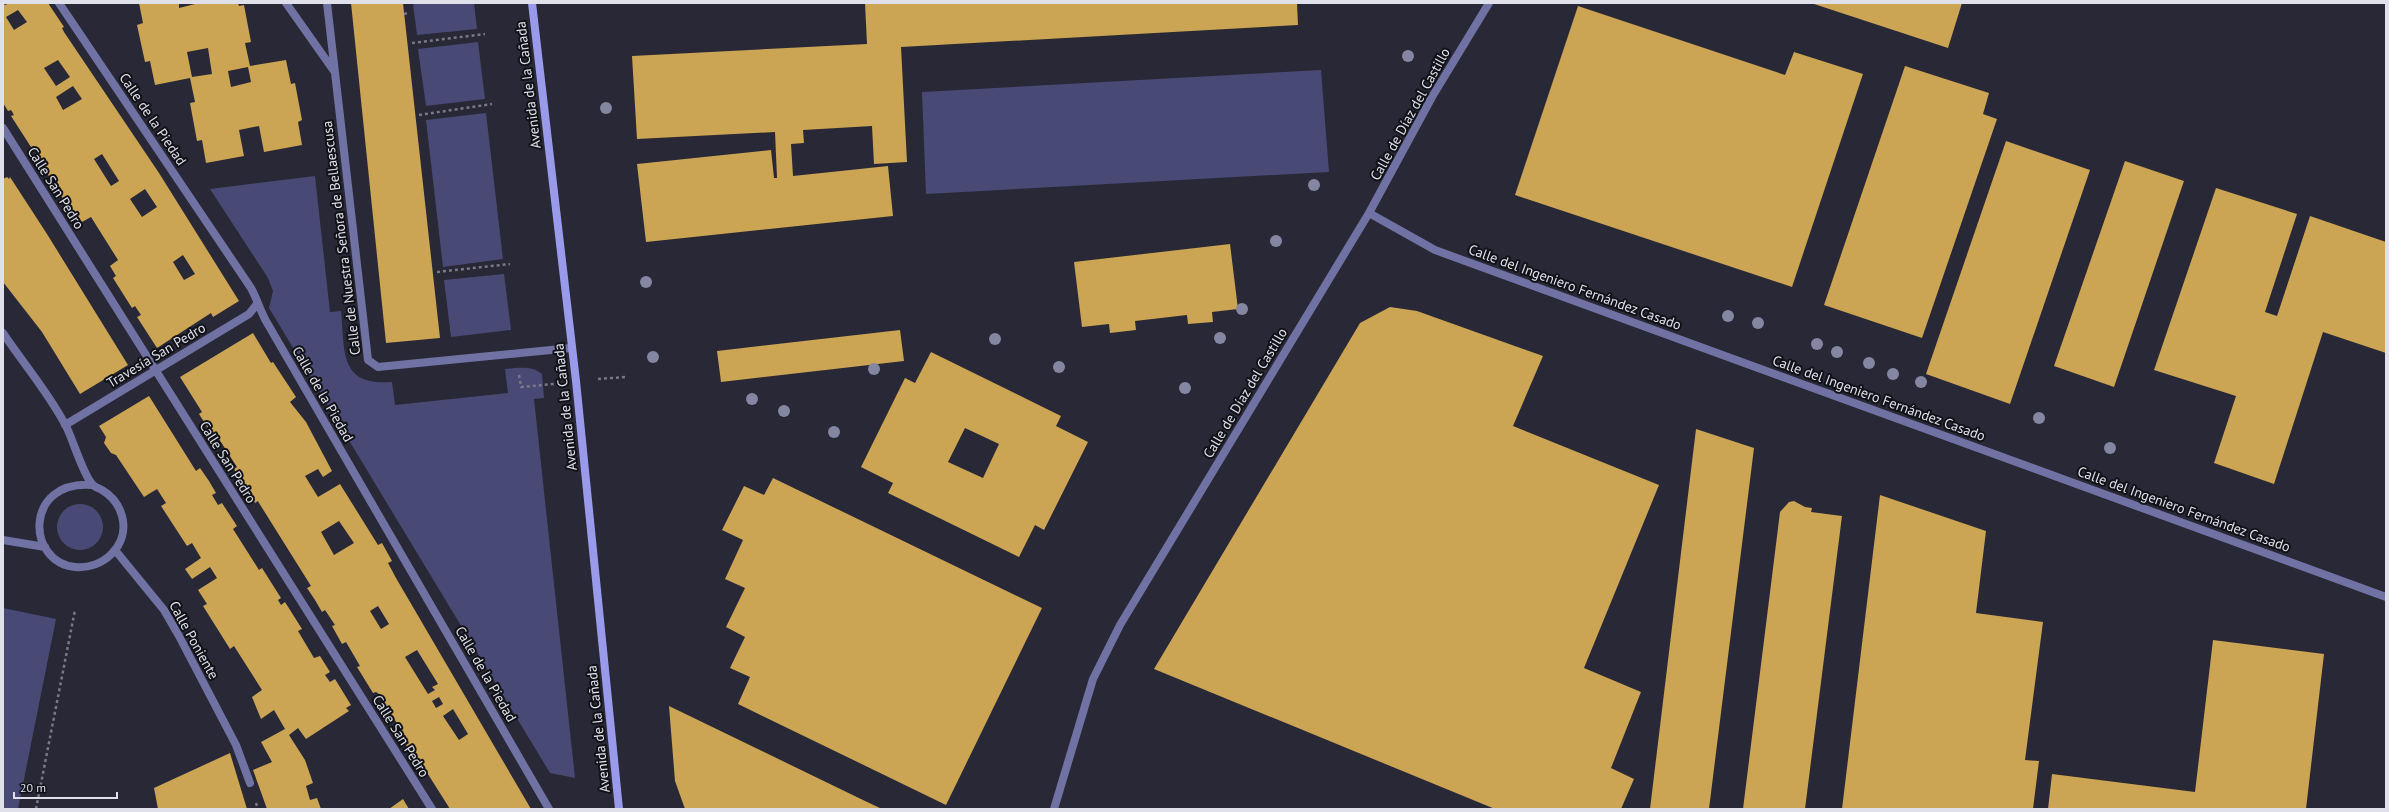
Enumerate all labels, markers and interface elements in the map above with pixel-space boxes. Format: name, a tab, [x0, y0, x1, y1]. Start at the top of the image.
street label: Avenida de la Cañada	[511, 20, 545, 150]
street label: Calle de Díaz del Castillo	[1366, 45, 1454, 183]
street label: Calle de la Piedad	[115, 69, 191, 169]
street label: Calle de Nuestra Señora de Bellaescusa	[318, 120, 364, 356]
street label: Calle San Pedro	[24, 143, 88, 233]
street label: Calle del Ingeniero Fernández Casado	[1466, 240, 1684, 334]
street label: Travesía San Pedro	[103, 318, 209, 392]
street label: Calle de Díaz del Castillo	[1199, 325, 1291, 461]
street label: Avenida de la Cañada	[549, 342, 581, 472]
street label: Calle de la Piedad	[288, 343, 358, 445]
street label: Calle del Ingeniero Fernández Casado	[1770, 351, 1988, 445]
street label: Calle San Pedro	[196, 417, 260, 507]
street label: Calle del Ingeniero Fernández Casado	[2075, 462, 2293, 556]
street label: Calle Poniente	[165, 598, 223, 682]
street label: Calle de la Piedad	[451, 623, 521, 725]
street label: Avenida de la Cañada	[582, 664, 614, 794]
street label: Calle San Pedro	[369, 691, 433, 781]
scale bar	[14, 774, 117, 800]
text: 20 m	[20, 780, 46, 795]

